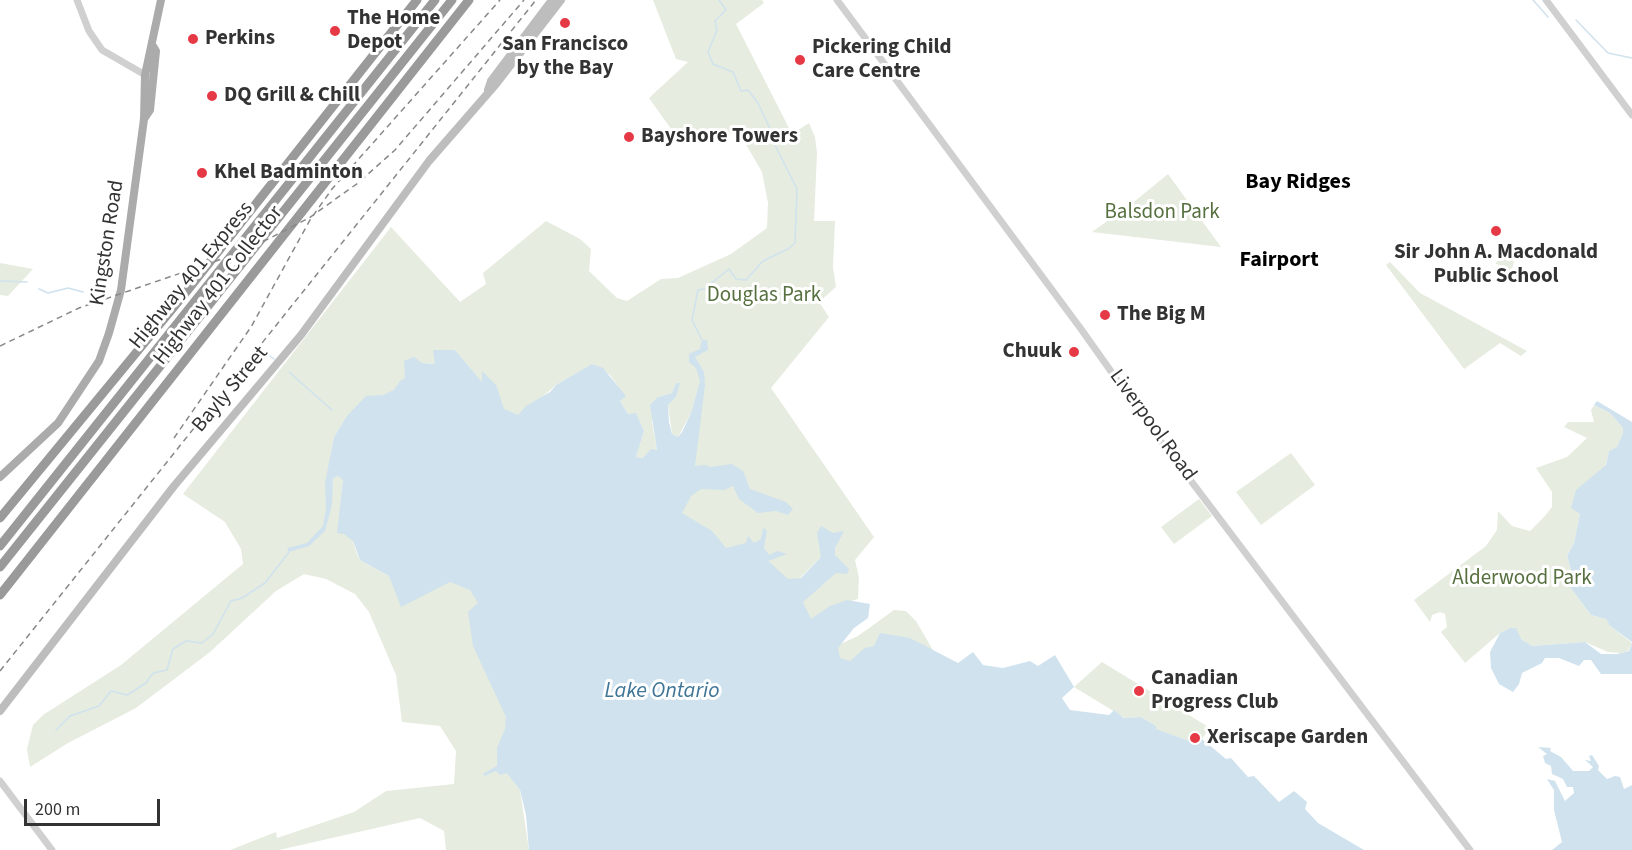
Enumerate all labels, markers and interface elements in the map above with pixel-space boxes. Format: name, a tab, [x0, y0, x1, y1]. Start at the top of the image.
place label: The Home Depot	[347, 6, 440, 56]
marker: San Francisco by the Bay	[558, 16, 572, 30]
marker: The Home Depot	[328, 24, 342, 38]
place label: Perkins	[205, 26, 275, 52]
marker: Perkins	[186, 32, 200, 46]
place label: San Francisco by the Bay	[502, 32, 628, 82]
place label: Pickering Child Care Centre	[812, 35, 952, 85]
marker: Pickering Child Care Centre	[793, 53, 807, 67]
place label: DQ Grill & Chill	[224, 83, 360, 109]
marker: DQ Grill & Chill	[205, 89, 219, 103]
place label: Bayshore Towers	[641, 124, 798, 150]
marker: Bayshore Towers	[622, 130, 636, 144]
place label: Khel Badminton	[214, 160, 363, 186]
marker: Khel Badminton	[195, 166, 209, 180]
district label: Bay Ridges	[1245, 170, 1351, 196]
street label: Kingston Road	[86, 178, 130, 308]
street label: Highway 401 Express	[125, 197, 259, 355]
park label: Balsdon Park	[1104, 200, 1220, 226]
street label: Highway 401 Collector	[149, 201, 289, 371]
marker: Sir John A. Macdonald Public School	[1489, 224, 1503, 238]
place label: Sir John A. Macdonald Public School	[1394, 240, 1598, 290]
district label: Fairport	[1239, 248, 1319, 274]
park label: Douglas Park	[707, 283, 821, 309]
place label: The Big M	[1117, 302, 1206, 328]
marker: The Big M	[1098, 308, 1112, 322]
place label: Chuuk	[1002, 339, 1062, 365]
street label: Bayly Street	[188, 342, 274, 438]
marker: Chuuk	[1067, 345, 1081, 359]
street label: Liverpool Road	[1103, 365, 1201, 487]
park label: Alderwood Park	[1452, 566, 1592, 592]
place label: Canadian Progress Club	[1151, 666, 1279, 716]
water label: Lake Ontario	[605, 679, 719, 705]
marker: Canadian Progress Club	[1132, 684, 1146, 698]
place label: Xeriscape Garden	[1207, 725, 1368, 751]
marker: Xeriscape Garden	[1188, 731, 1202, 745]
scale bar	[27, 787, 164, 825]
text: 200 m	[35, 797, 80, 822]

